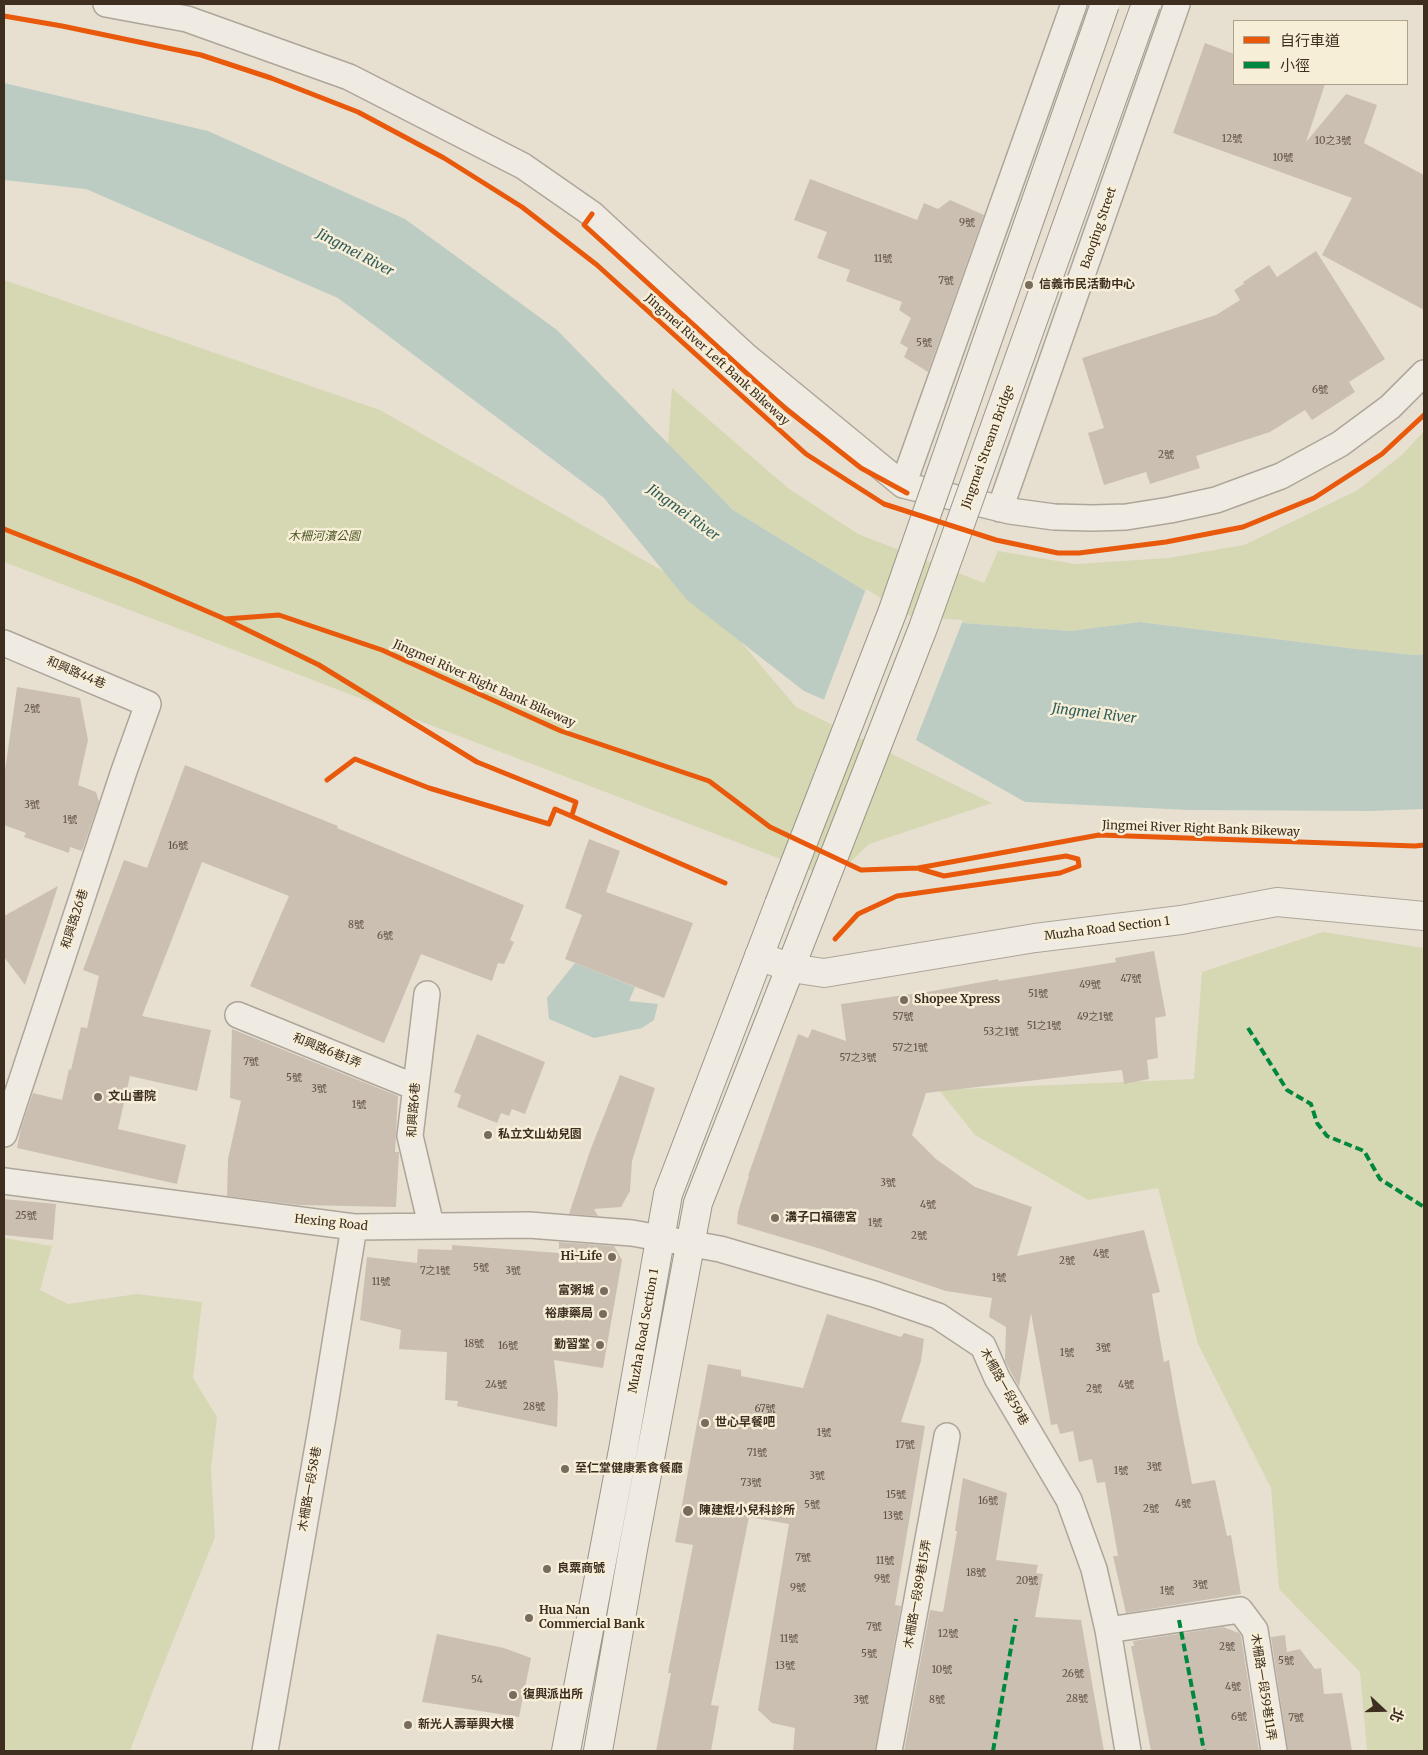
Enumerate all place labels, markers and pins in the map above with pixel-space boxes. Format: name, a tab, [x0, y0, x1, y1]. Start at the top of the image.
place label: 信義市民活動中心	[1039, 278, 1135, 292]
marker: 信義市民活動中心	[1023, 279, 1035, 291]
place label: Shopee Xpress	[914, 993, 1000, 1007]
marker: Shopee Xpress	[898, 994, 910, 1006]
place label: 文山書院	[108, 1090, 156, 1104]
marker: 文山書院	[92, 1091, 104, 1103]
place label: 私立文山幼兒園	[498, 1128, 582, 1142]
marker: 私立文山幼兒園	[482, 1129, 494, 1141]
place label: 溝子口福德宮	[785, 1211, 857, 1225]
marker: 溝子口福德宮	[769, 1212, 781, 1224]
place label: Hi-Life	[560, 1250, 602, 1264]
marker: Hi-Life	[606, 1251, 618, 1263]
place label: 富粥城	[558, 1284, 594, 1298]
marker: 富粥城	[598, 1285, 610, 1297]
place label: 裕康藥局	[545, 1307, 593, 1321]
marker: 裕康藥局	[597, 1308, 609, 1320]
place label: 勤習堂	[554, 1338, 590, 1352]
marker: 勤習堂	[594, 1339, 606, 1351]
place label: 世心早餐吧	[715, 1416, 775, 1430]
marker: 世心早餐吧	[699, 1417, 711, 1429]
place label: 至仁堂健康素食餐廳	[575, 1462, 683, 1476]
marker: 至仁堂健康素食餐廳	[559, 1463, 571, 1475]
marker: 陳建焜小兒科診所	[681, 1504, 695, 1518]
place label: 陳建焜小兒科診所	[699, 1504, 795, 1518]
place label: 良粟商號	[557, 1562, 605, 1576]
marker: 良粟商號	[541, 1563, 553, 1575]
place label: Hua Nan Commercial Bank	[539, 1604, 645, 1632]
marker: Hua Nan Commercial Bank	[523, 1612, 535, 1624]
place label: 復興派出所	[523, 1688, 583, 1702]
marker: 復興派出所	[507, 1689, 519, 1701]
place label: 新光人壽華興大樓	[418, 1718, 514, 1732]
marker: 新光人壽華興大樓	[402, 1719, 414, 1731]

